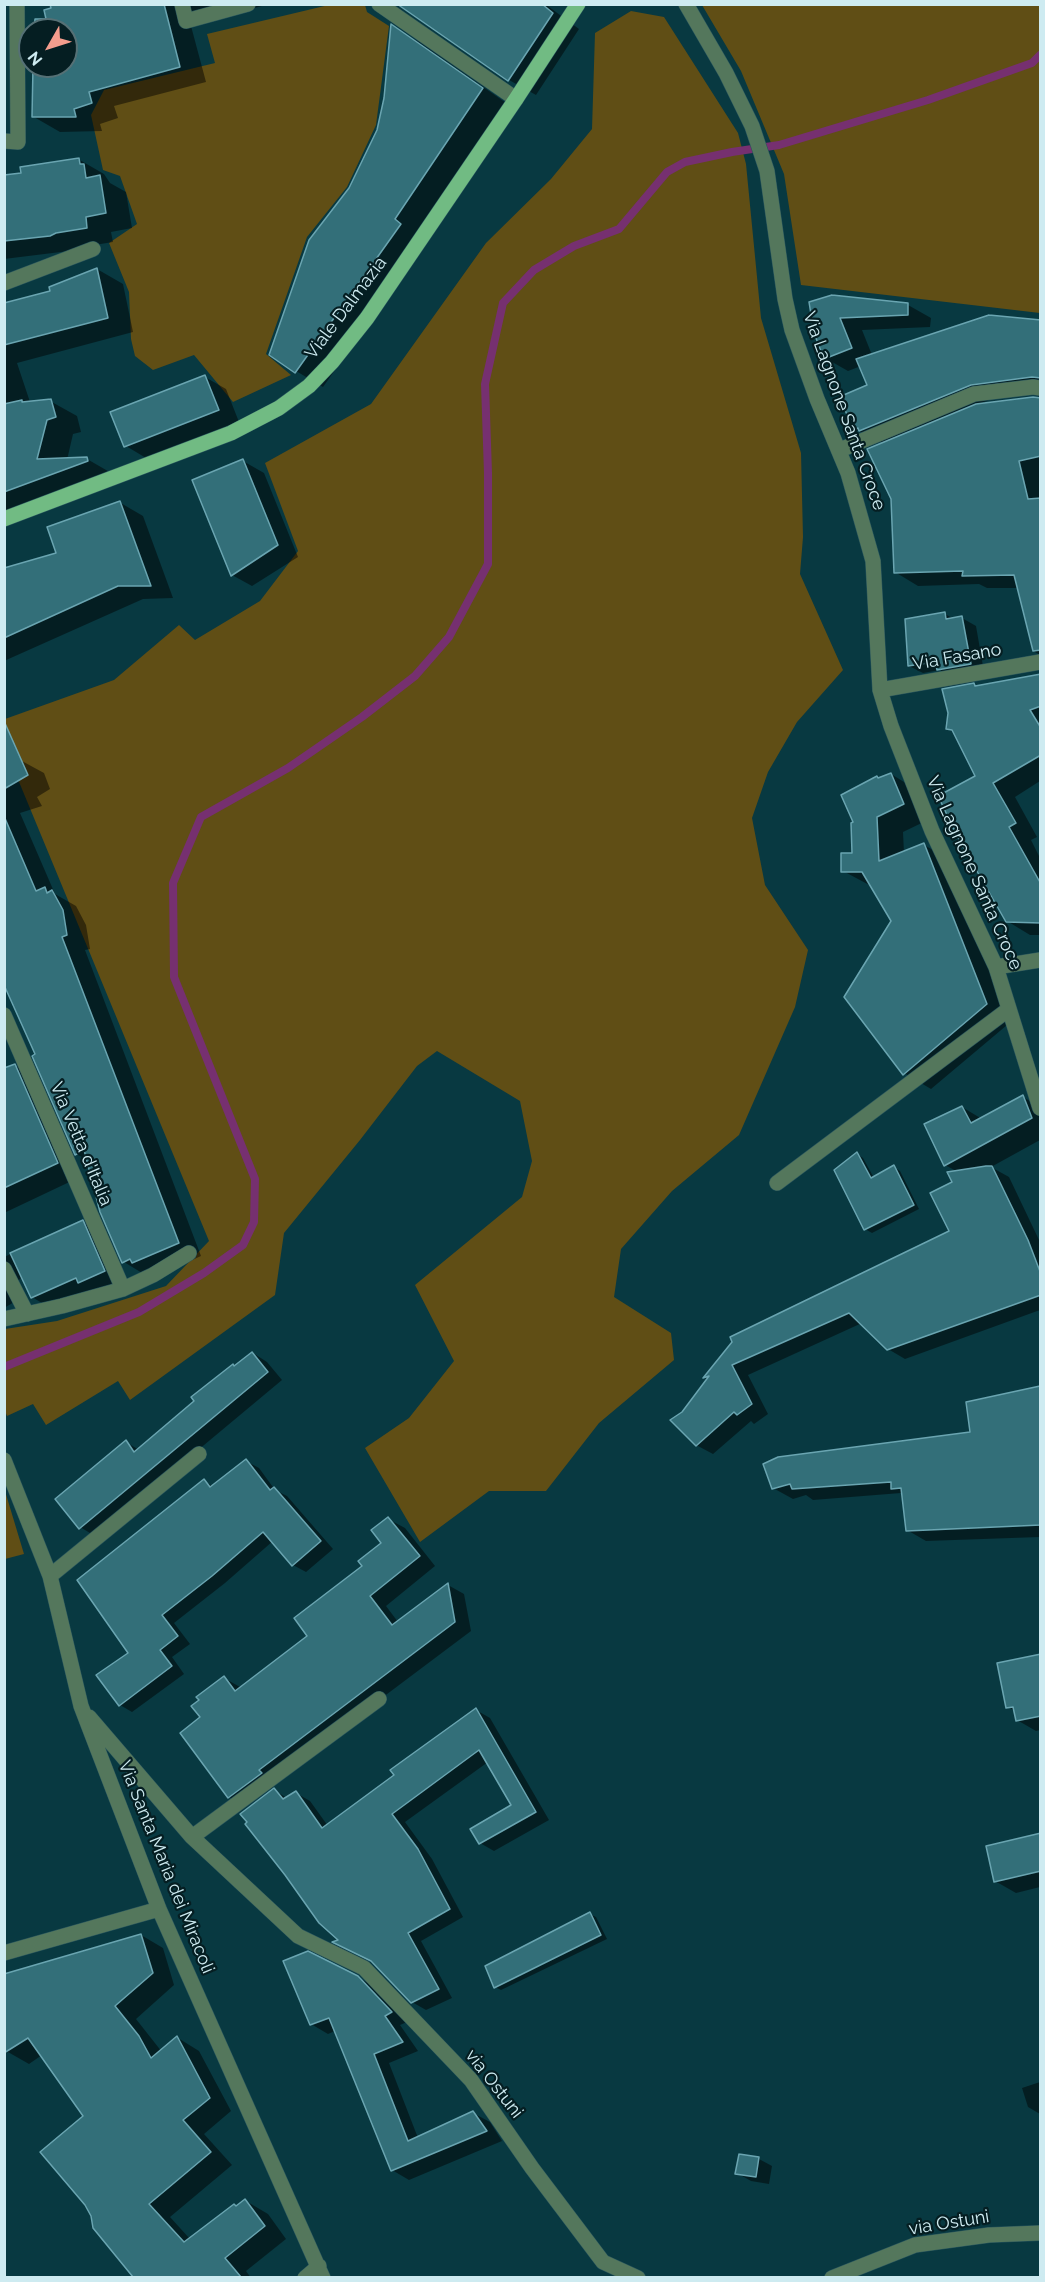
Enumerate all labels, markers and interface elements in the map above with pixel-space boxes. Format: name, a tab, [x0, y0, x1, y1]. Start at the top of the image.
north arrow	[18, 18, 78, 78]
text: N	[24, 48, 46, 69]
street label: Viale Dalmazia	[301, 253, 391, 363]
street label: Via Lagnone Santa Croce	[798, 309, 890, 513]
street label: Via Fasano	[911, 639, 1003, 675]
street label: Via Lagnone Santa Croce	[921, 773, 1027, 973]
street label: Via Vetta d'Italia	[45, 1079, 117, 1209]
street label: Via Santa Maria dei Miracoli	[113, 1757, 219, 1977]
street label: via Ostuni	[460, 2045, 528, 2123]
street label: via Ostuni	[907, 2206, 991, 2240]

